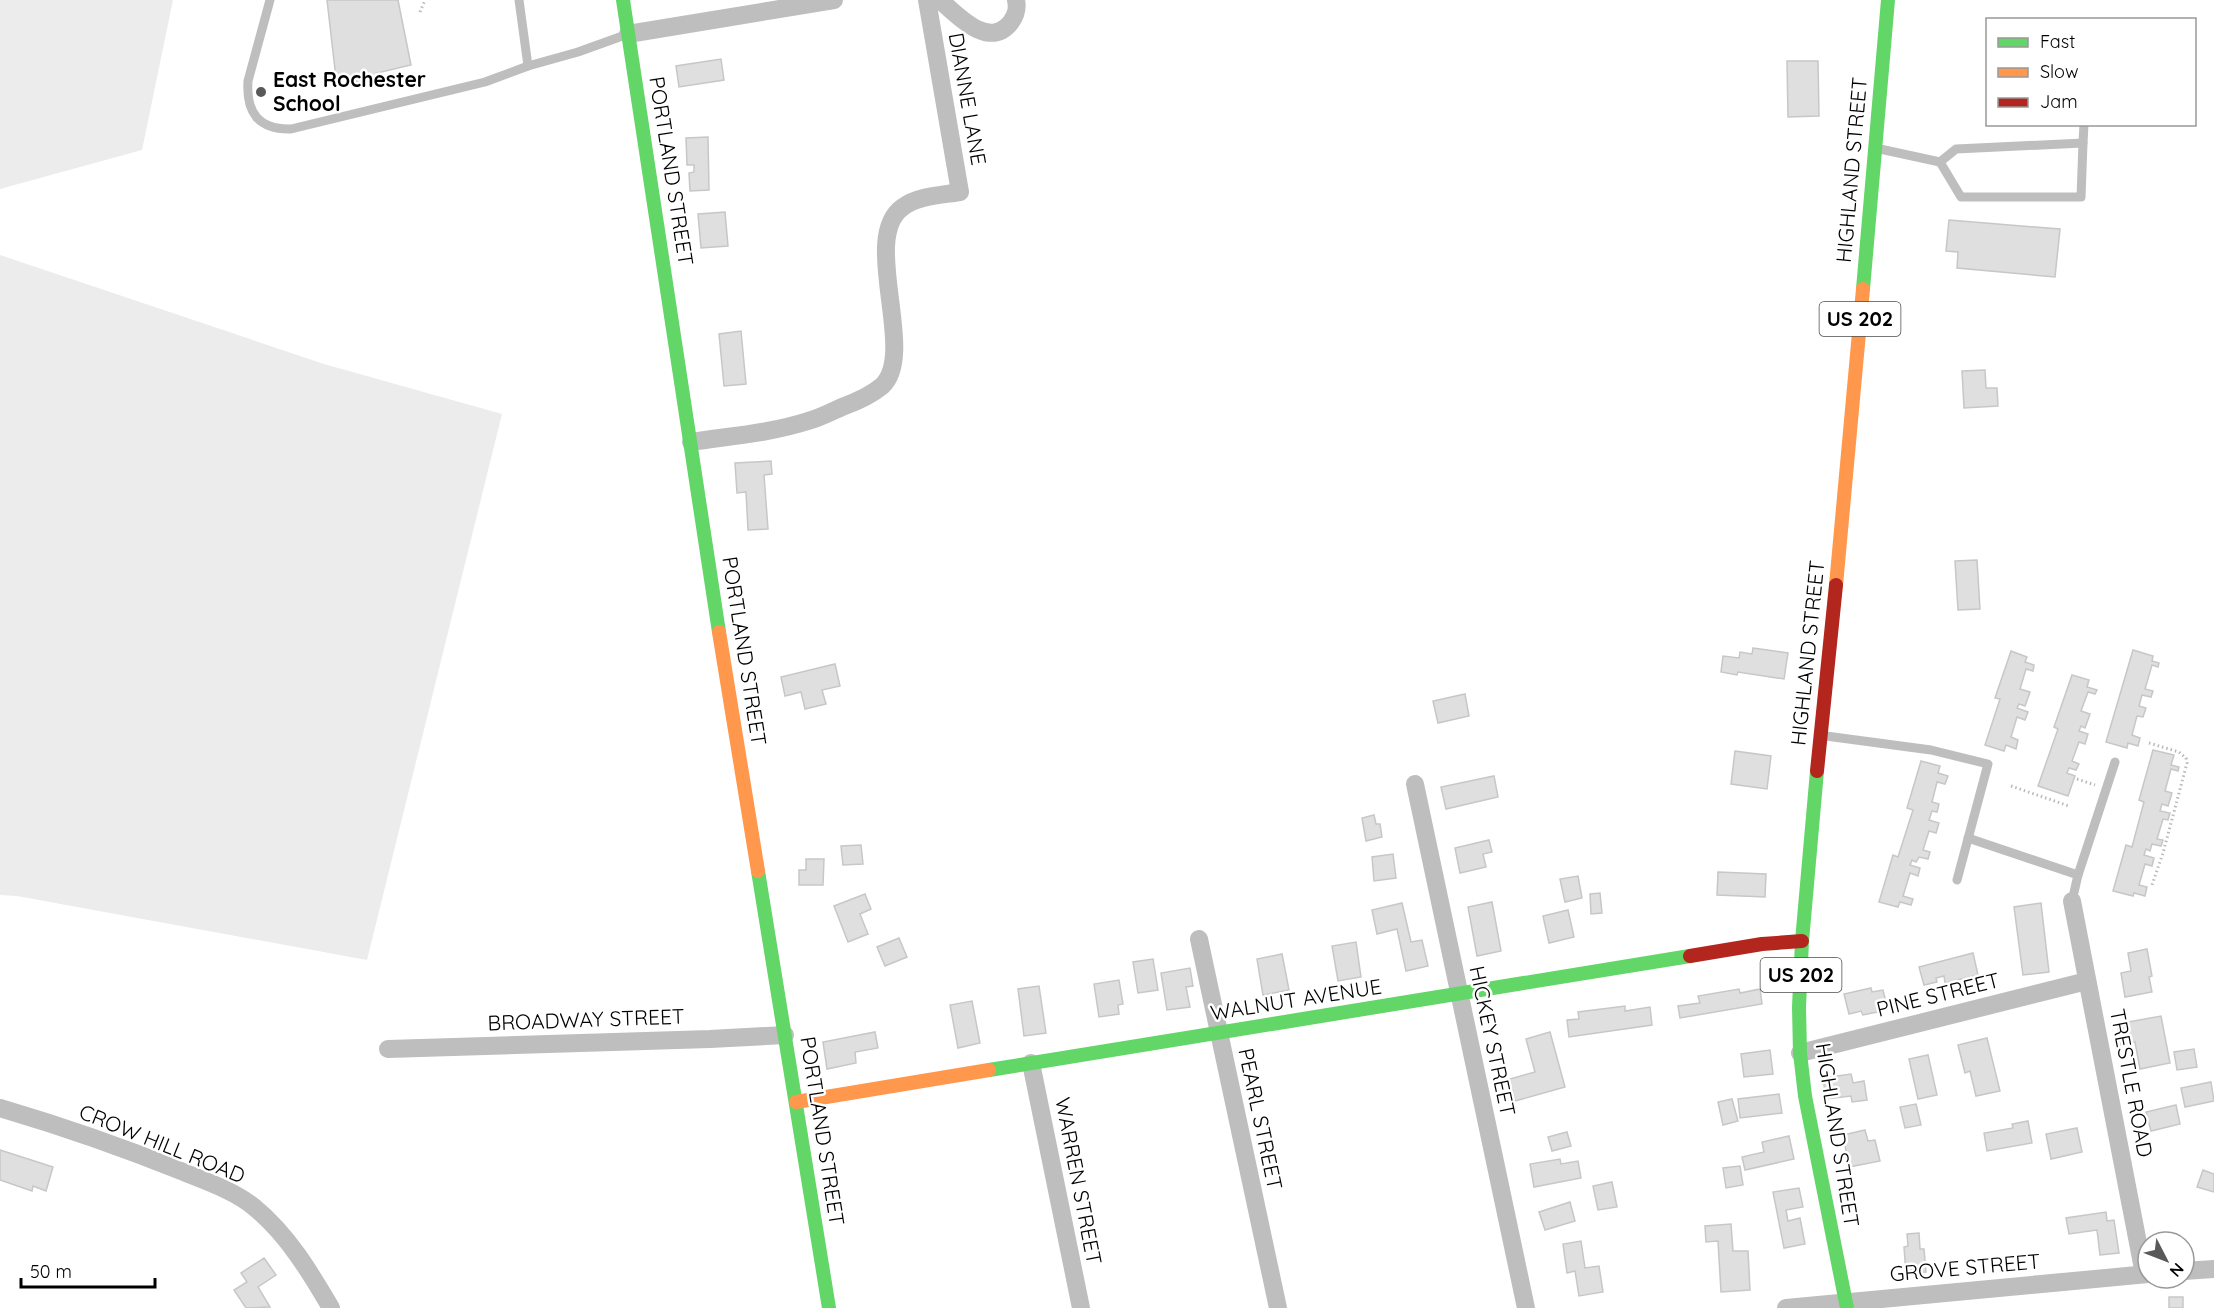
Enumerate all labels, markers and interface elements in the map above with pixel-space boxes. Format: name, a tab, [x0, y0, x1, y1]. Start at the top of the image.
legend	[1986, 18, 2196, 126]
text: Fast	[2040, 30, 2075, 53]
street label: DIANNE LANE	[944, 31, 992, 167]
text: Slow	[2040, 60, 2078, 83]
place label: East Rochester School	[273, 66, 426, 116]
street label: PORTLAND STREET	[644, 74, 700, 267]
street label: HIGHLAND STREET	[1830, 76, 1872, 264]
marker: East Rochester School	[254, 85, 268, 99]
text: Jam	[2040, 90, 2078, 113]
road number: US 202	[1820, 302, 1900, 336]
street label: PORTLAND STREET	[717, 554, 773, 747]
street label: HIGHLAND STREET	[1784, 559, 1830, 747]
road number: US 202	[1760, 958, 1842, 992]
street label: HICKEY STREET	[1464, 963, 1522, 1118]
street label: PINE STREET	[1874, 966, 2002, 1022]
street label: WALNUT AVENUE	[1208, 973, 1383, 1025]
street label: BROADWAY STREET	[487, 1003, 685, 1035]
street label: TRESTLE ROAD	[2105, 1006, 2159, 1159]
street label: PORTLAND STREET	[795, 1034, 851, 1227]
street label: HIGHLAND STREET	[1811, 1041, 1865, 1229]
street label: PEARL STREET	[1233, 1046, 1289, 1192]
street label: WARREN STREET	[1050, 1095, 1108, 1267]
street label: CROW HILL ROAD	[76, 1098, 249, 1188]
north arrow	[2136, 1230, 2196, 1290]
street label: GROVE STREET	[1889, 1247, 2041, 1287]
scale bar	[21, 1251, 154, 1289]
text: N	[2166, 1259, 2189, 1281]
text: 50 m	[30, 1260, 72, 1283]

